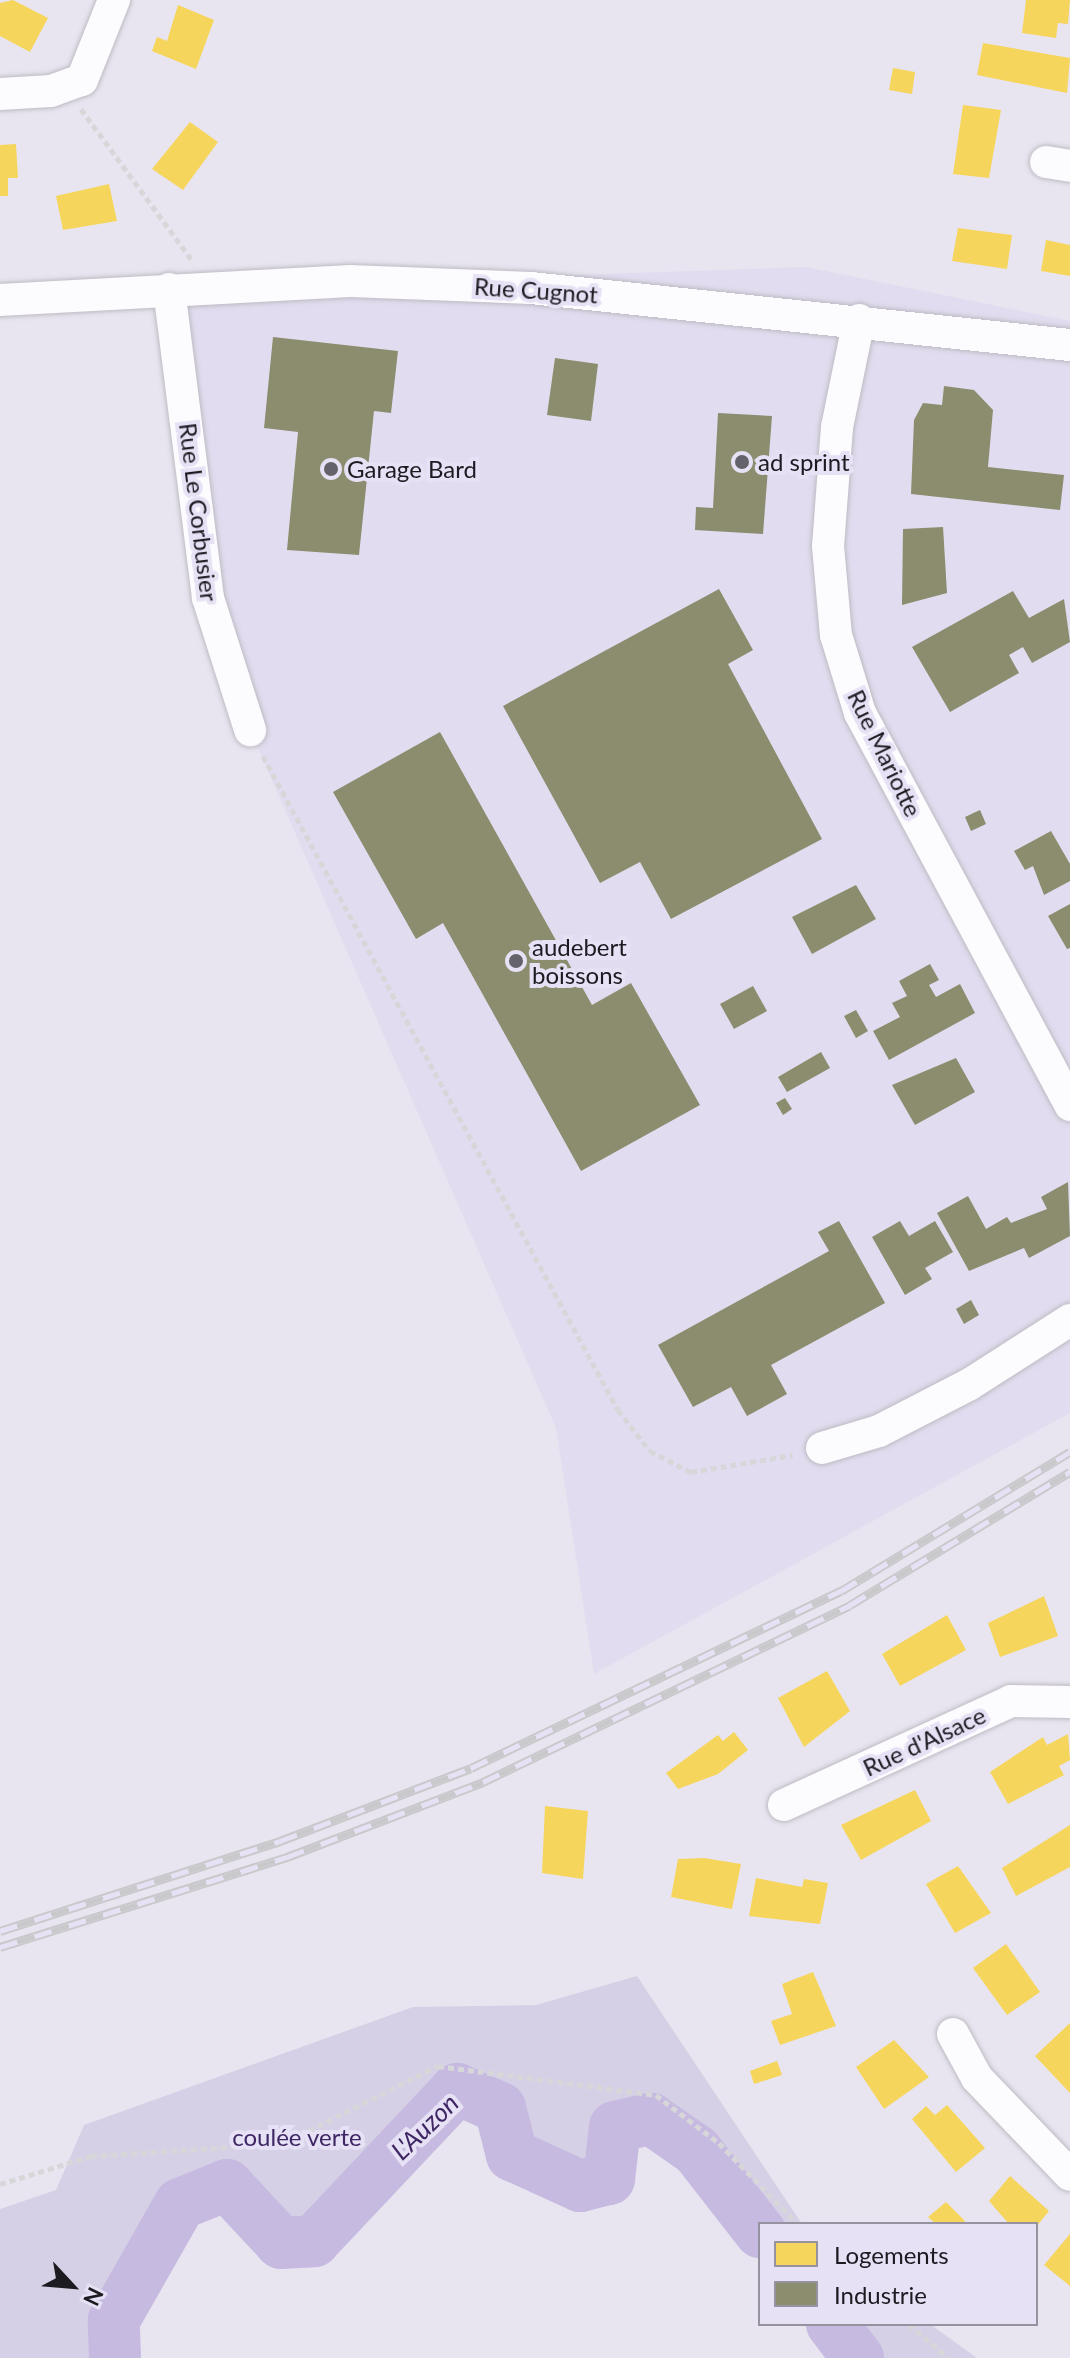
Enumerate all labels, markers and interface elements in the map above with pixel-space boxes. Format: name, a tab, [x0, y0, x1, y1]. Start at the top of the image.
street label: Rue Cugnot	[473, 271, 599, 309]
street label: Rue Le Corbusier	[174, 421, 224, 603]
place label: ad sprint	[758, 448, 850, 476]
marker: ad sprint	[733, 453, 751, 471]
place label: Garage Bard	[347, 455, 477, 483]
marker: Garage Bard	[322, 460, 340, 478]
street label: Rue Mariotte	[842, 685, 928, 821]
place label: audebert boissons	[532, 933, 627, 989]
marker: audebert boissons	[507, 952, 525, 970]
street label: Rue d'Alsace	[858, 1700, 990, 1782]
water label: L'Auzon	[385, 2088, 465, 2166]
park label: coulée verte	[232, 2123, 362, 2151]
legend	[758, 2222, 1038, 2326]
text: Logements	[834, 2240, 949, 2269]
north arrow	[32, 2246, 112, 2326]
text: Industrie	[834, 2280, 927, 2309]
text: N	[78, 2283, 110, 2310]

